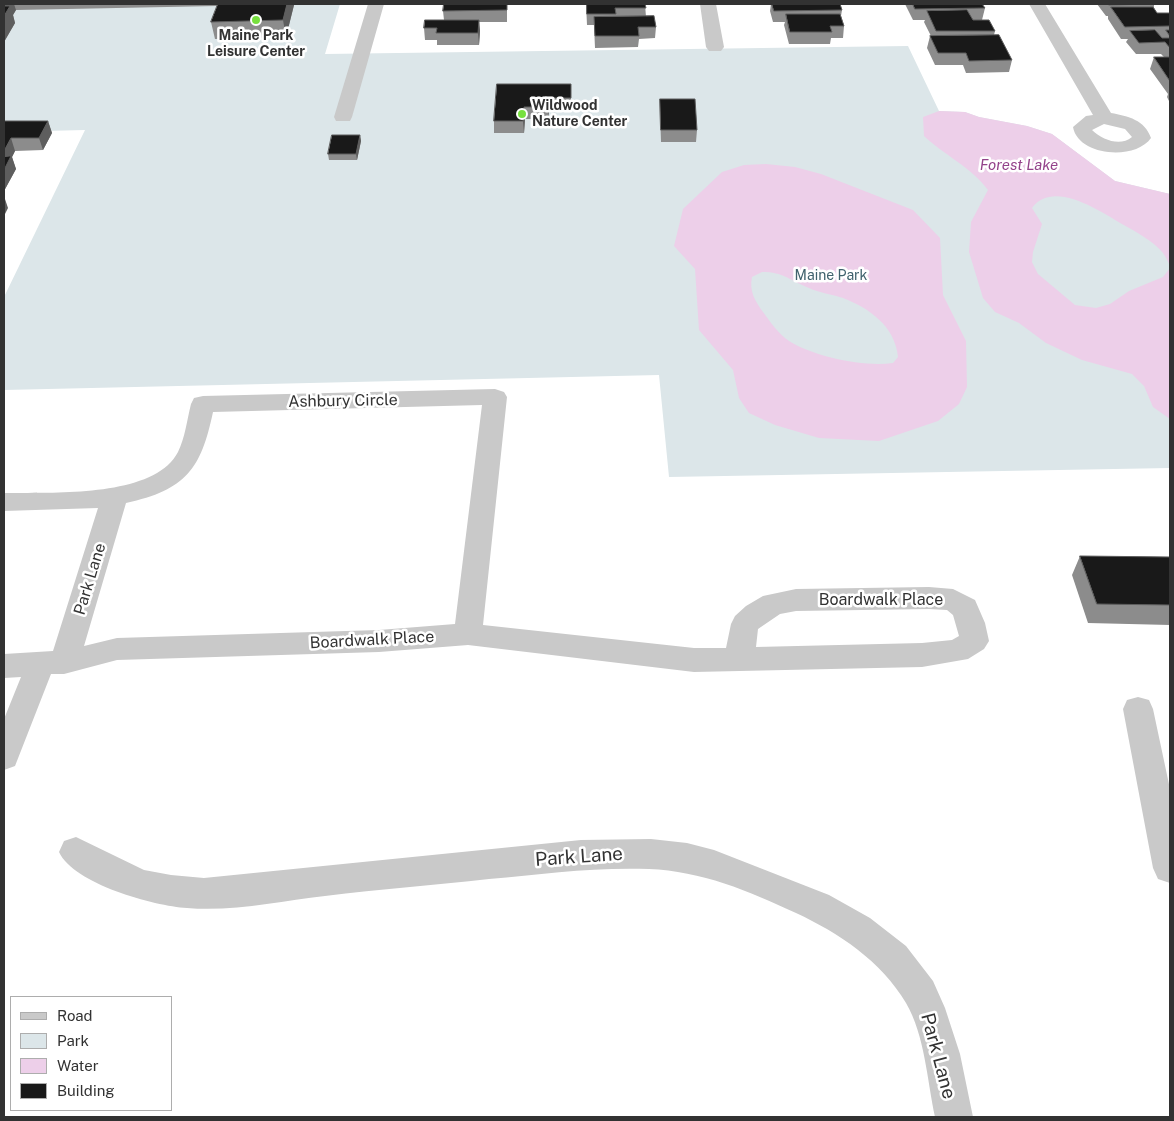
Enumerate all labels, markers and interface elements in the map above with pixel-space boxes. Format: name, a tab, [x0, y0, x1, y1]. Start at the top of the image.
marker: Maine Park Leisure Center	[250, 14, 262, 26]
place label: Maine Park Leisure Center	[207, 28, 305, 60]
place label: Wildwood Nature Center	[532, 98, 627, 130]
marker: Wildwood Nature Center	[516, 108, 528, 120]
water label: Forest Lake	[980, 156, 1058, 174]
park label: Maine Park	[795, 268, 867, 284]
street label: Ashbury Circle	[288, 390, 398, 412]
street label: Park Lane	[70, 541, 110, 617]
street label: Boardwalk Place	[819, 590, 943, 610]
street label: Boardwalk Place	[309, 627, 435, 653]
street label: Park Lane	[534, 843, 624, 871]
legend	[10, 996, 172, 1111]
text: Road	[57, 1007, 93, 1024]
street label: Park Lane	[916, 1011, 960, 1101]
text: Park	[57, 1032, 89, 1049]
text: Water	[57, 1057, 99, 1074]
text: Building	[57, 1082, 115, 1099]

